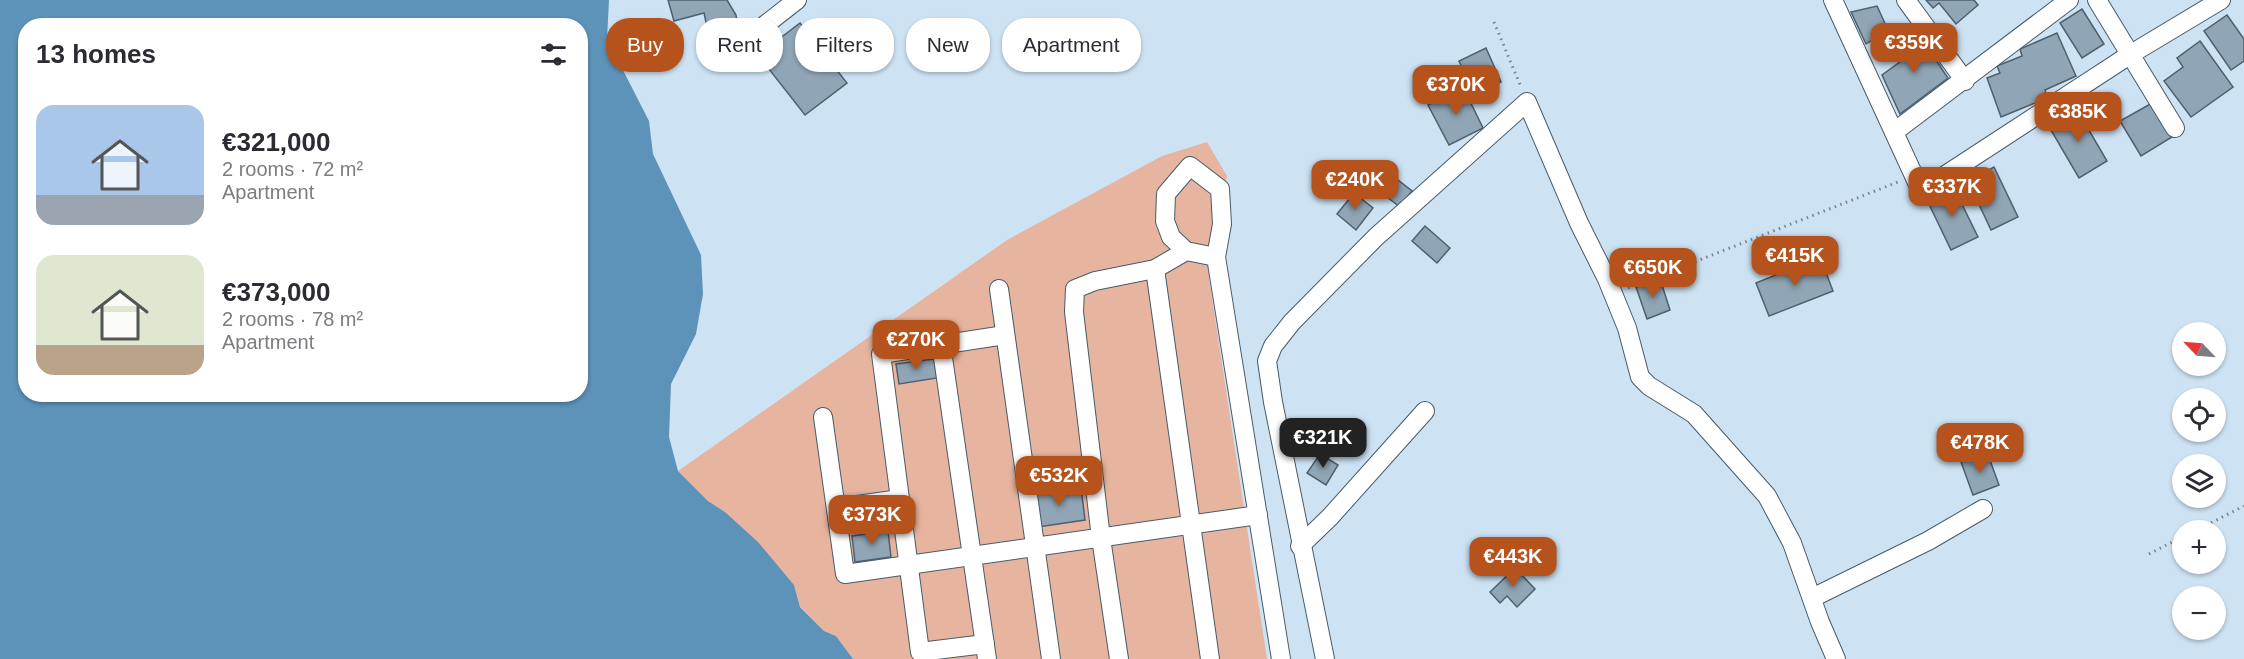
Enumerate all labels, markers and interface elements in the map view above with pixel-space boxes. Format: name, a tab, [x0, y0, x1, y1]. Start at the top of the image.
chip: Buy	[606, 18, 684, 72]
chip: Rent	[696, 18, 783, 72]
chip: Filters	[795, 18, 894, 72]
chip: New	[906, 18, 990, 72]
chip: Apartment	[1002, 18, 1141, 72]
pin: €359K	[1872, 23, 1956, 74]
text: €359K	[1885, 31, 1943, 53]
icon: filters	[537, 38, 570, 71]
text: 13 homes	[36, 39, 156, 69]
pin: €370K	[1414, 65, 1498, 116]
text: €370K	[1427, 73, 1485, 95]
pin: €385K	[2036, 92, 2120, 143]
text: €385K	[2049, 100, 2107, 122]
text: €321,000	[222, 127, 330, 157]
icon: home	[84, 129, 156, 201]
text: 2 rooms · 72 m²	[222, 158, 363, 180]
pin: €240K	[1313, 160, 1397, 211]
pin: €337K	[1910, 167, 1994, 218]
text: €240K	[1326, 168, 1384, 190]
text: €337K	[1923, 175, 1981, 197]
text: Apartment	[222, 181, 314, 203]
pin: €415K	[1753, 236, 1837, 287]
text: €415K	[1766, 244, 1824, 266]
pin: €650K	[1611, 248, 1695, 299]
text: €650K	[1624, 256, 1682, 278]
text: €373,000	[222, 277, 330, 307]
icon: home	[84, 279, 156, 351]
text: 2 rooms · 78 m²	[222, 308, 363, 330]
pin: €270K	[874, 320, 958, 371]
north arrow	[2172, 322, 2226, 376]
map controls	[2172, 322, 2226, 640]
text: €270K	[887, 328, 945, 350]
text: Apartment	[222, 331, 314, 353]
button: locate	[2172, 388, 2226, 442]
pin: €321K	[1281, 418, 1365, 469]
pin: €478K	[1938, 423, 2022, 474]
text: €321K	[1294, 426, 1352, 448]
text: €478K	[1951, 431, 2009, 453]
button: layers	[2172, 454, 2226, 508]
pin: €532K	[1017, 456, 1101, 507]
text: €532K	[1030, 464, 1088, 486]
pin: €373K	[830, 495, 914, 546]
text: €373K	[843, 503, 901, 525]
button: +	[2172, 520, 2226, 574]
pin: €443K	[1471, 537, 1555, 588]
text: €443K	[1484, 545, 1542, 567]
button: −	[2172, 586, 2226, 640]

